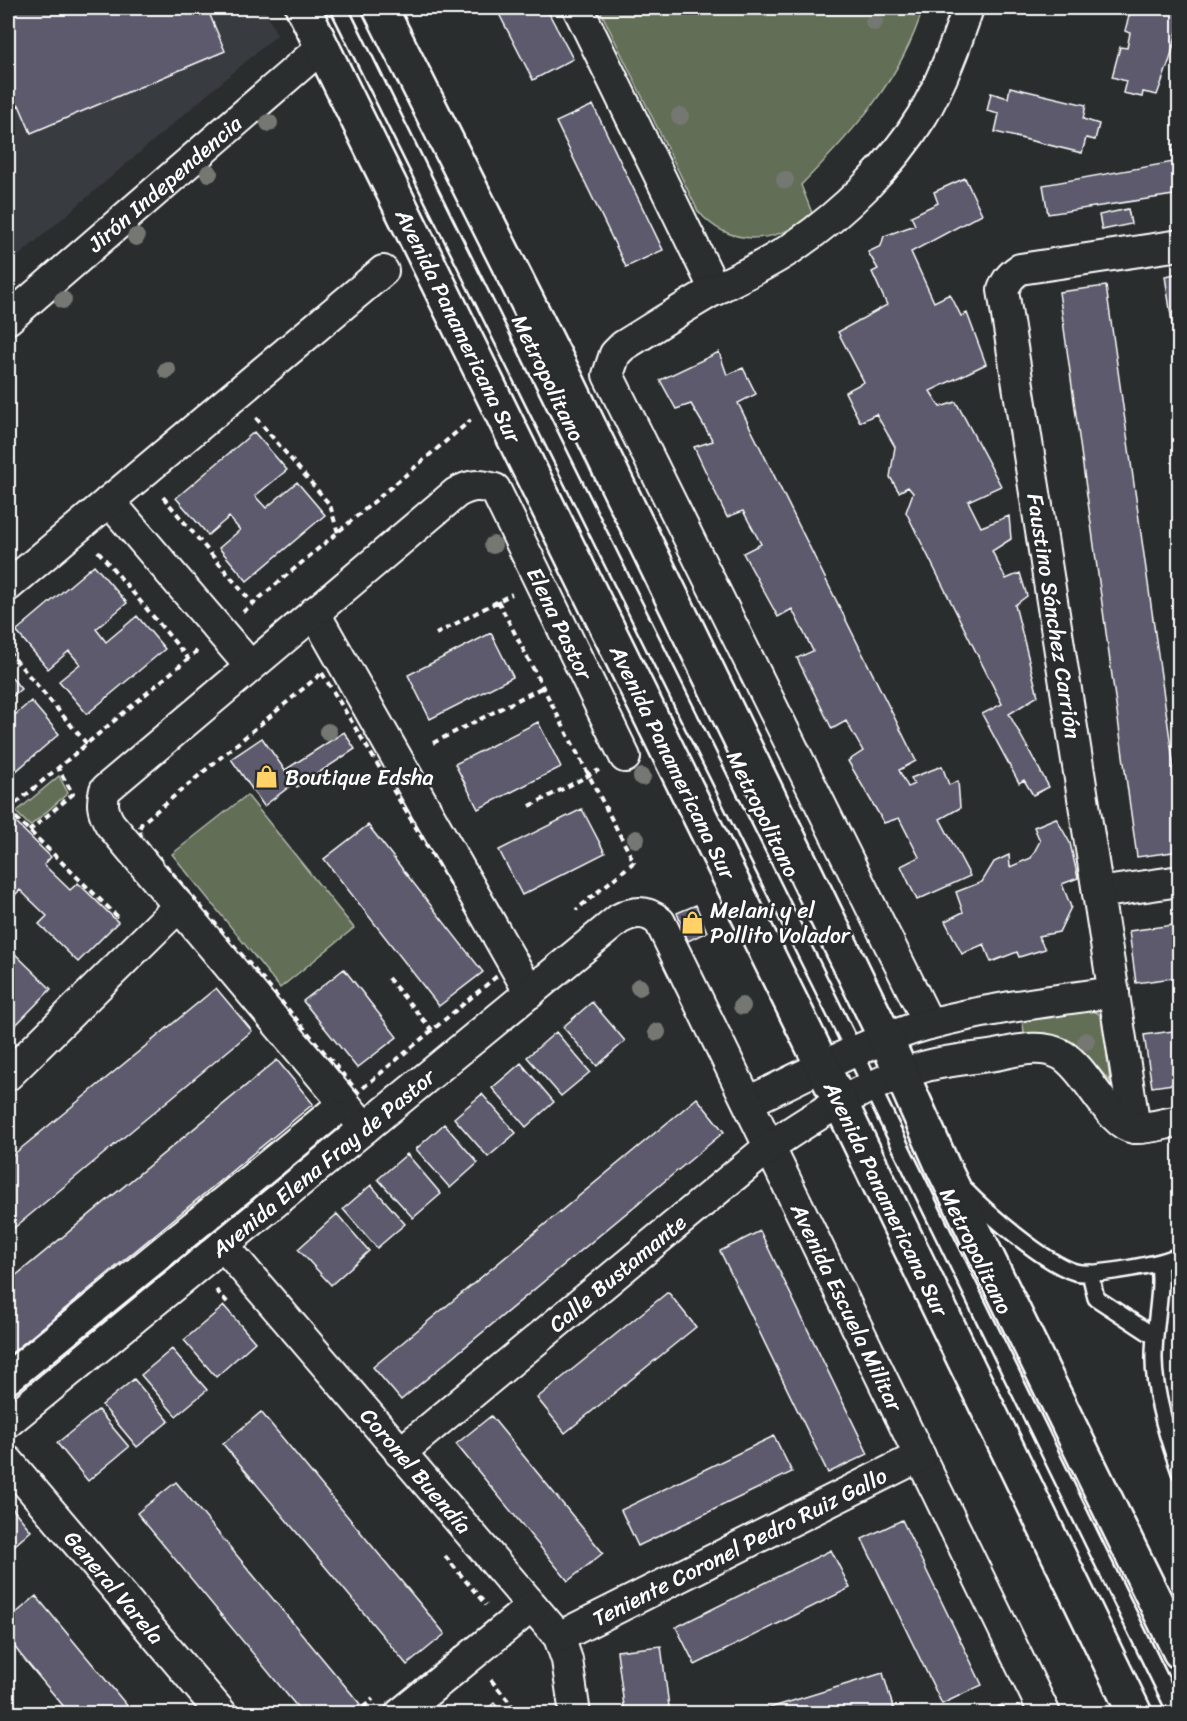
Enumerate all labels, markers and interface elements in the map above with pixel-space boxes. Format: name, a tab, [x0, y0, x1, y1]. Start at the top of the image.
street label: Jirón Independencia	[77, 104, 252, 263]
street label: Avenida Panamericana Sur	[384, 201, 534, 451]
street label: Metropolitano	[500, 308, 596, 448]
street label: Faustino Sánchez Carrión	[1015, 490, 1093, 742]
street label: Elena Pastor	[516, 560, 605, 688]
street label: Avenida Panamericana Sur	[598, 637, 748, 887]
street label: Metropolitano	[715, 744, 811, 884]
place label: Boutique Edsha	[285, 758, 434, 797]
shop icon: Boutique Edsha	[254, 764, 280, 790]
place label: Melani y el Pollito Volador	[710, 891, 851, 955]
shop icon: Melani y el Pollito Volador	[679, 910, 705, 936]
street label: Avenida Elena Fray de Pastor	[201, 1057, 446, 1268]
street label: Avenida Panamericana Sur	[813, 1073, 961, 1324]
street label: Metropolitano	[928, 1181, 1024, 1321]
street label: Avenida Escuela Militar	[779, 1195, 915, 1419]
street label: Calle Bustamante	[539, 1203, 695, 1342]
street label: Coronel Buendía	[350, 1398, 482, 1543]
street label: Teniente Coronel Pedro Ruiz Gallo	[585, 1456, 894, 1637]
street label: General Varela	[54, 1521, 175, 1653]

